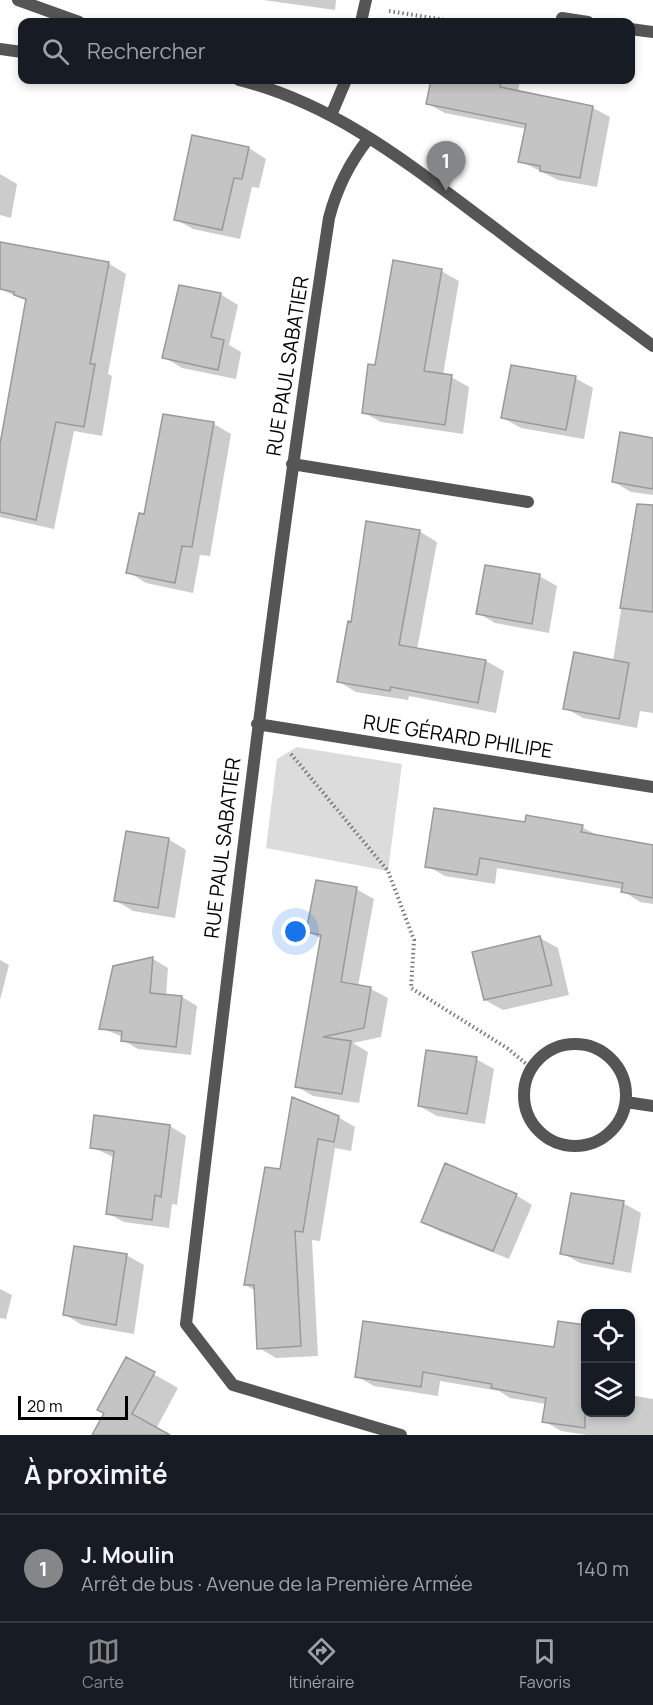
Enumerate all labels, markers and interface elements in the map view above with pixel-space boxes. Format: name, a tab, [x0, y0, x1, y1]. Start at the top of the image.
search box	[18, 18, 635, 84]
icon: search	[39, 35, 72, 68]
text: Rechercher	[87, 36, 206, 66]
pin: 1	[426, 142, 466, 191]
street label: RUE PAUL SABATIER	[259, 274, 315, 458]
street label: RUE GÉRARD PHILIPE	[361, 708, 555, 764]
street label: RUE PAUL SABATIER	[198, 756, 246, 940]
your location	[281, 917, 310, 946]
map controls	[581, 1309, 635, 1417]
button: locate	[581, 1309, 635, 1363]
button: layers	[581, 1363, 635, 1417]
scale bar	[18, 1393, 128, 1420]
text: 20 m	[27, 1395, 63, 1417]
text: À proximité	[24, 1456, 168, 1492]
text: J. Moulin	[81, 1540, 174, 1570]
text: 1	[39, 1555, 48, 1582]
text: 140 m	[576, 1555, 629, 1582]
text: Arrêt de bus · Avenue de la Première Armée	[81, 1570, 473, 1597]
tab: Carte	[82, 1635, 124, 1693]
tab: Itinéraire	[289, 1635, 354, 1693]
tab: Favoris	[519, 1635, 571, 1693]

